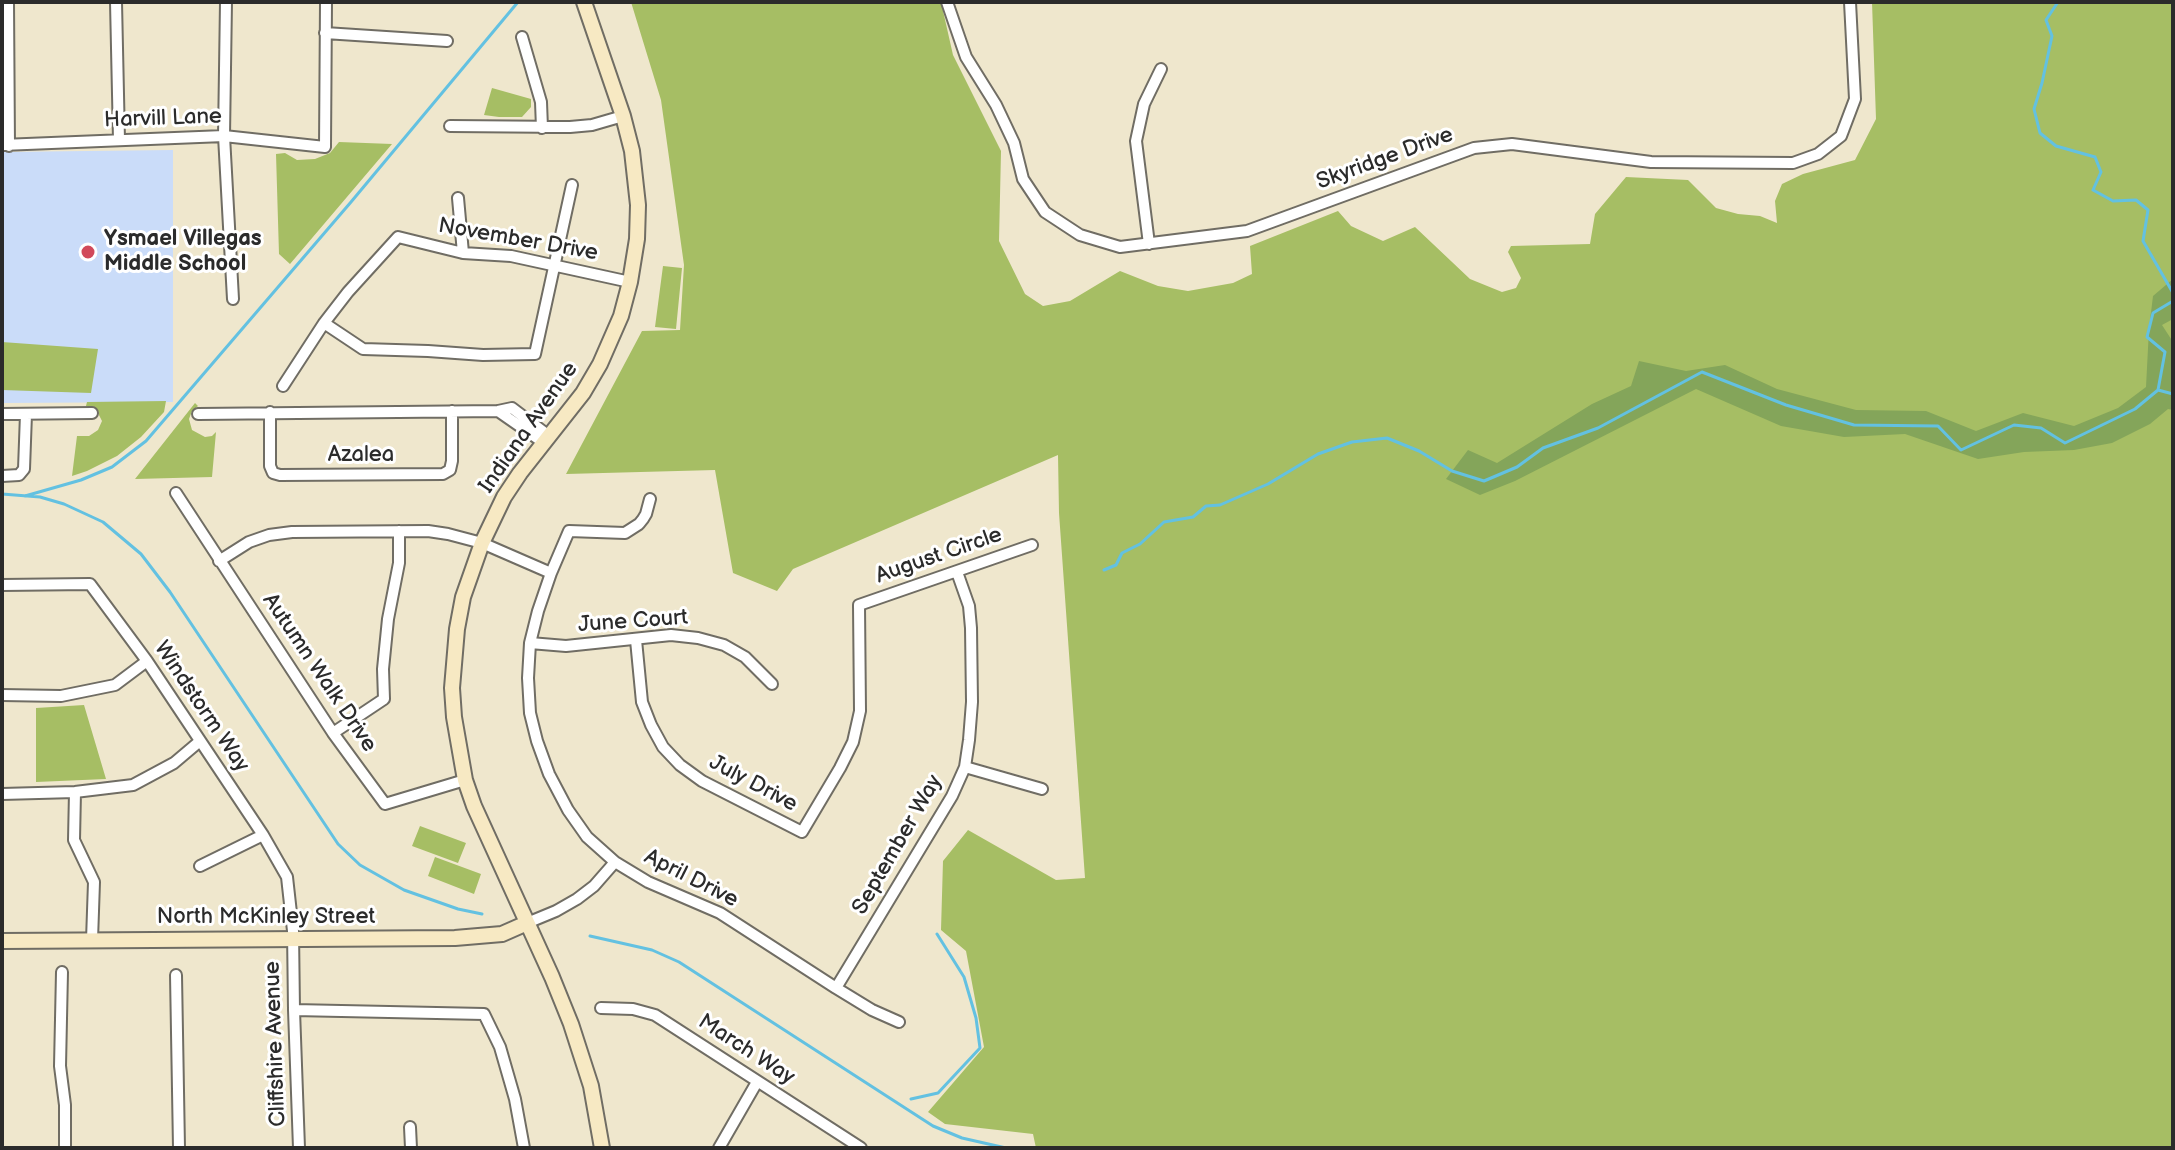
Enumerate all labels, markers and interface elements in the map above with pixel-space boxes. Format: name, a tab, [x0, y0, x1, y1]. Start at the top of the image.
street label: Harvill Lane	[104, 104, 222, 134]
street label: Skyridge Drive	[1313, 122, 1457, 196]
street label: November Drive	[436, 213, 600, 267]
place label: Ysmael Villegas Middle School	[104, 226, 262, 278]
marker: Ysmael Villegas Middle School	[79, 243, 97, 261]
street label: Indiana Avenue	[474, 357, 584, 499]
street label: Azalea	[328, 442, 394, 468]
street label: August Circle	[872, 522, 1006, 590]
street label: Autumn Walk Drive	[256, 589, 382, 757]
street label: June Court	[577, 605, 689, 639]
street label: Windstorm Way	[148, 637, 254, 777]
street label: July Drive	[704, 750, 802, 818]
street label: September Way	[847, 770, 949, 920]
street label: April Drive	[640, 844, 742, 914]
street label: North McKinley Street	[157, 904, 375, 930]
street label: Cliffshire Avenue	[260, 961, 292, 1127]
street label: March Way	[693, 1009, 799, 1091]

